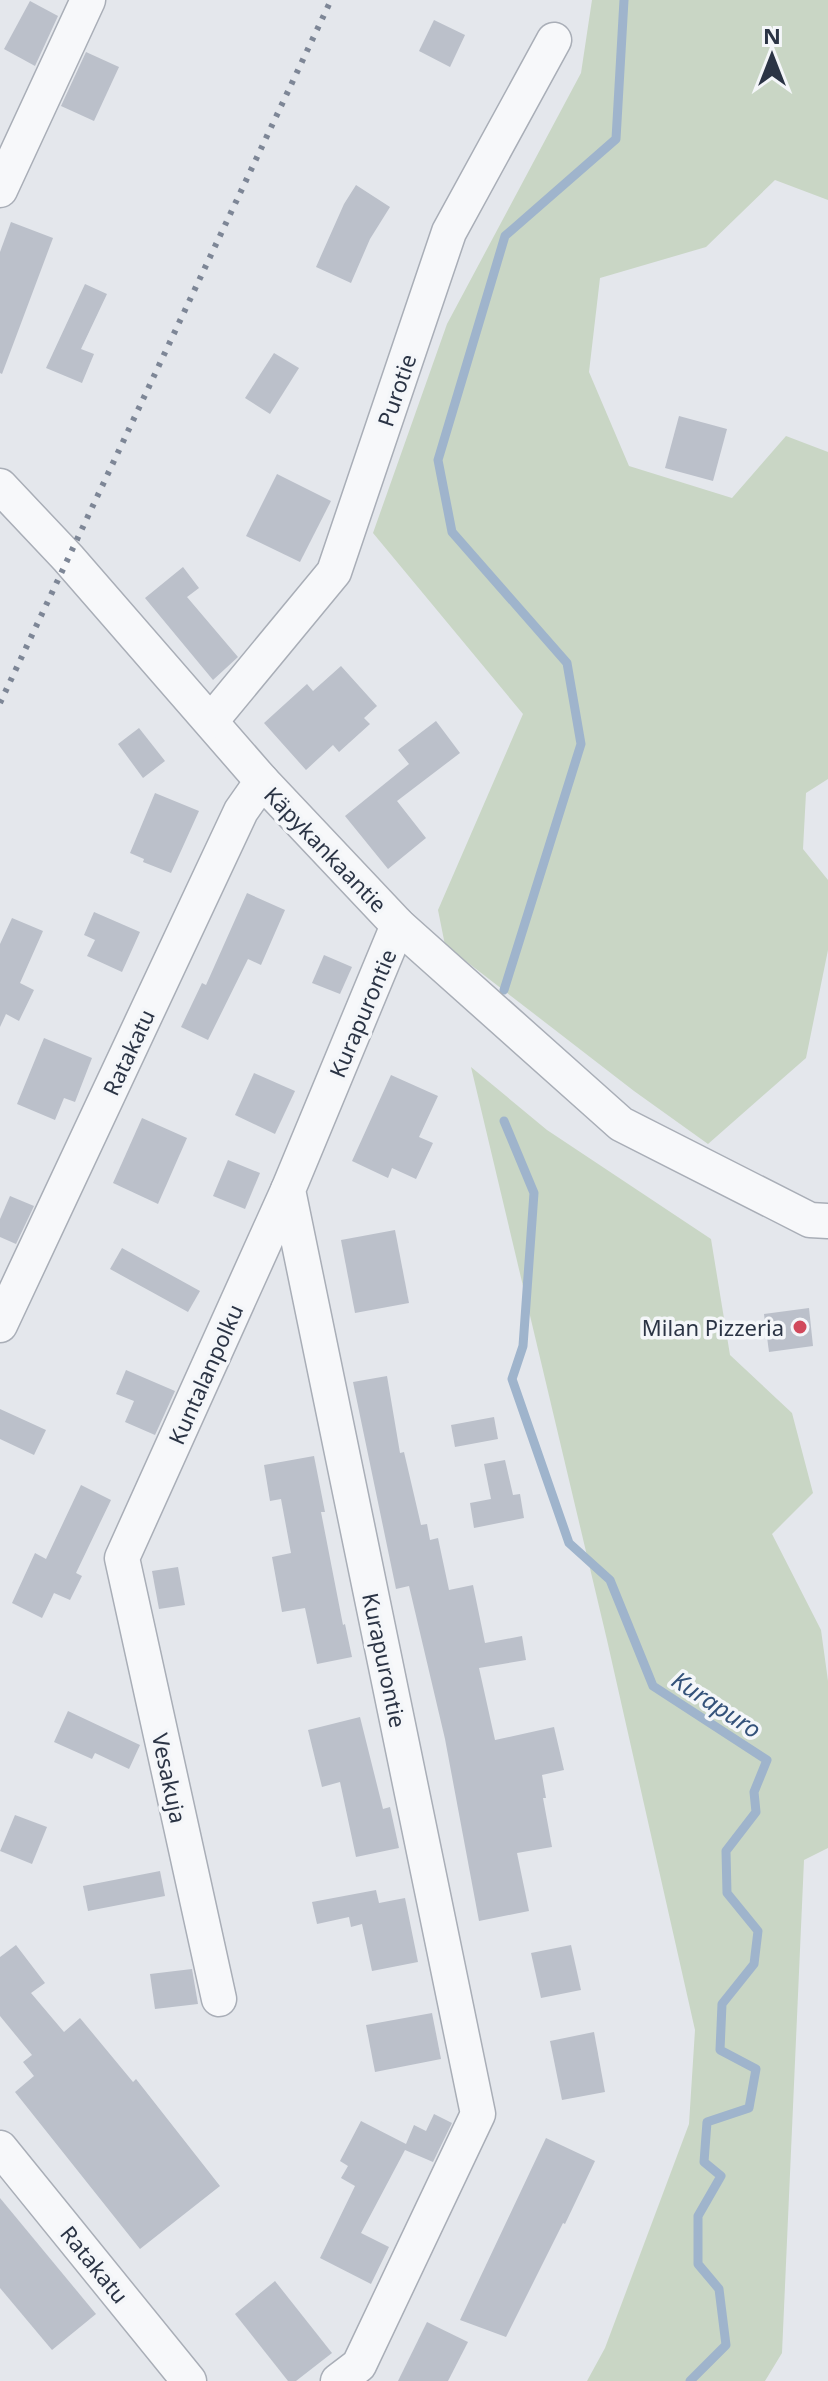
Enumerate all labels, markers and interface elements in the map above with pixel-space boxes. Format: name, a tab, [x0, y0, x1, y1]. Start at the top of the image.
north arrow	[732, 16, 812, 96]
text: N	[763, 20, 781, 50]
street label: Purotie	[370, 350, 422, 430]
street label: Käpykankaantie	[258, 780, 394, 918]
street label: Kurapurontie	[321, 944, 403, 1082]
street label: Ratakatu	[95, 1004, 161, 1100]
street label: Kuntalanpolku	[161, 1299, 249, 1449]
place label: Milan Pizzeria	[642, 1312, 784, 1342]
marker: Milan Pizzeria	[791, 1318, 809, 1336]
street label: Kurapurontie	[356, 1590, 414, 1730]
water label: Kurapuro	[666, 1663, 768, 1745]
street label: Vesakuja	[146, 1730, 194, 1826]
street label: Ratakatu	[54, 2219, 136, 2309]

